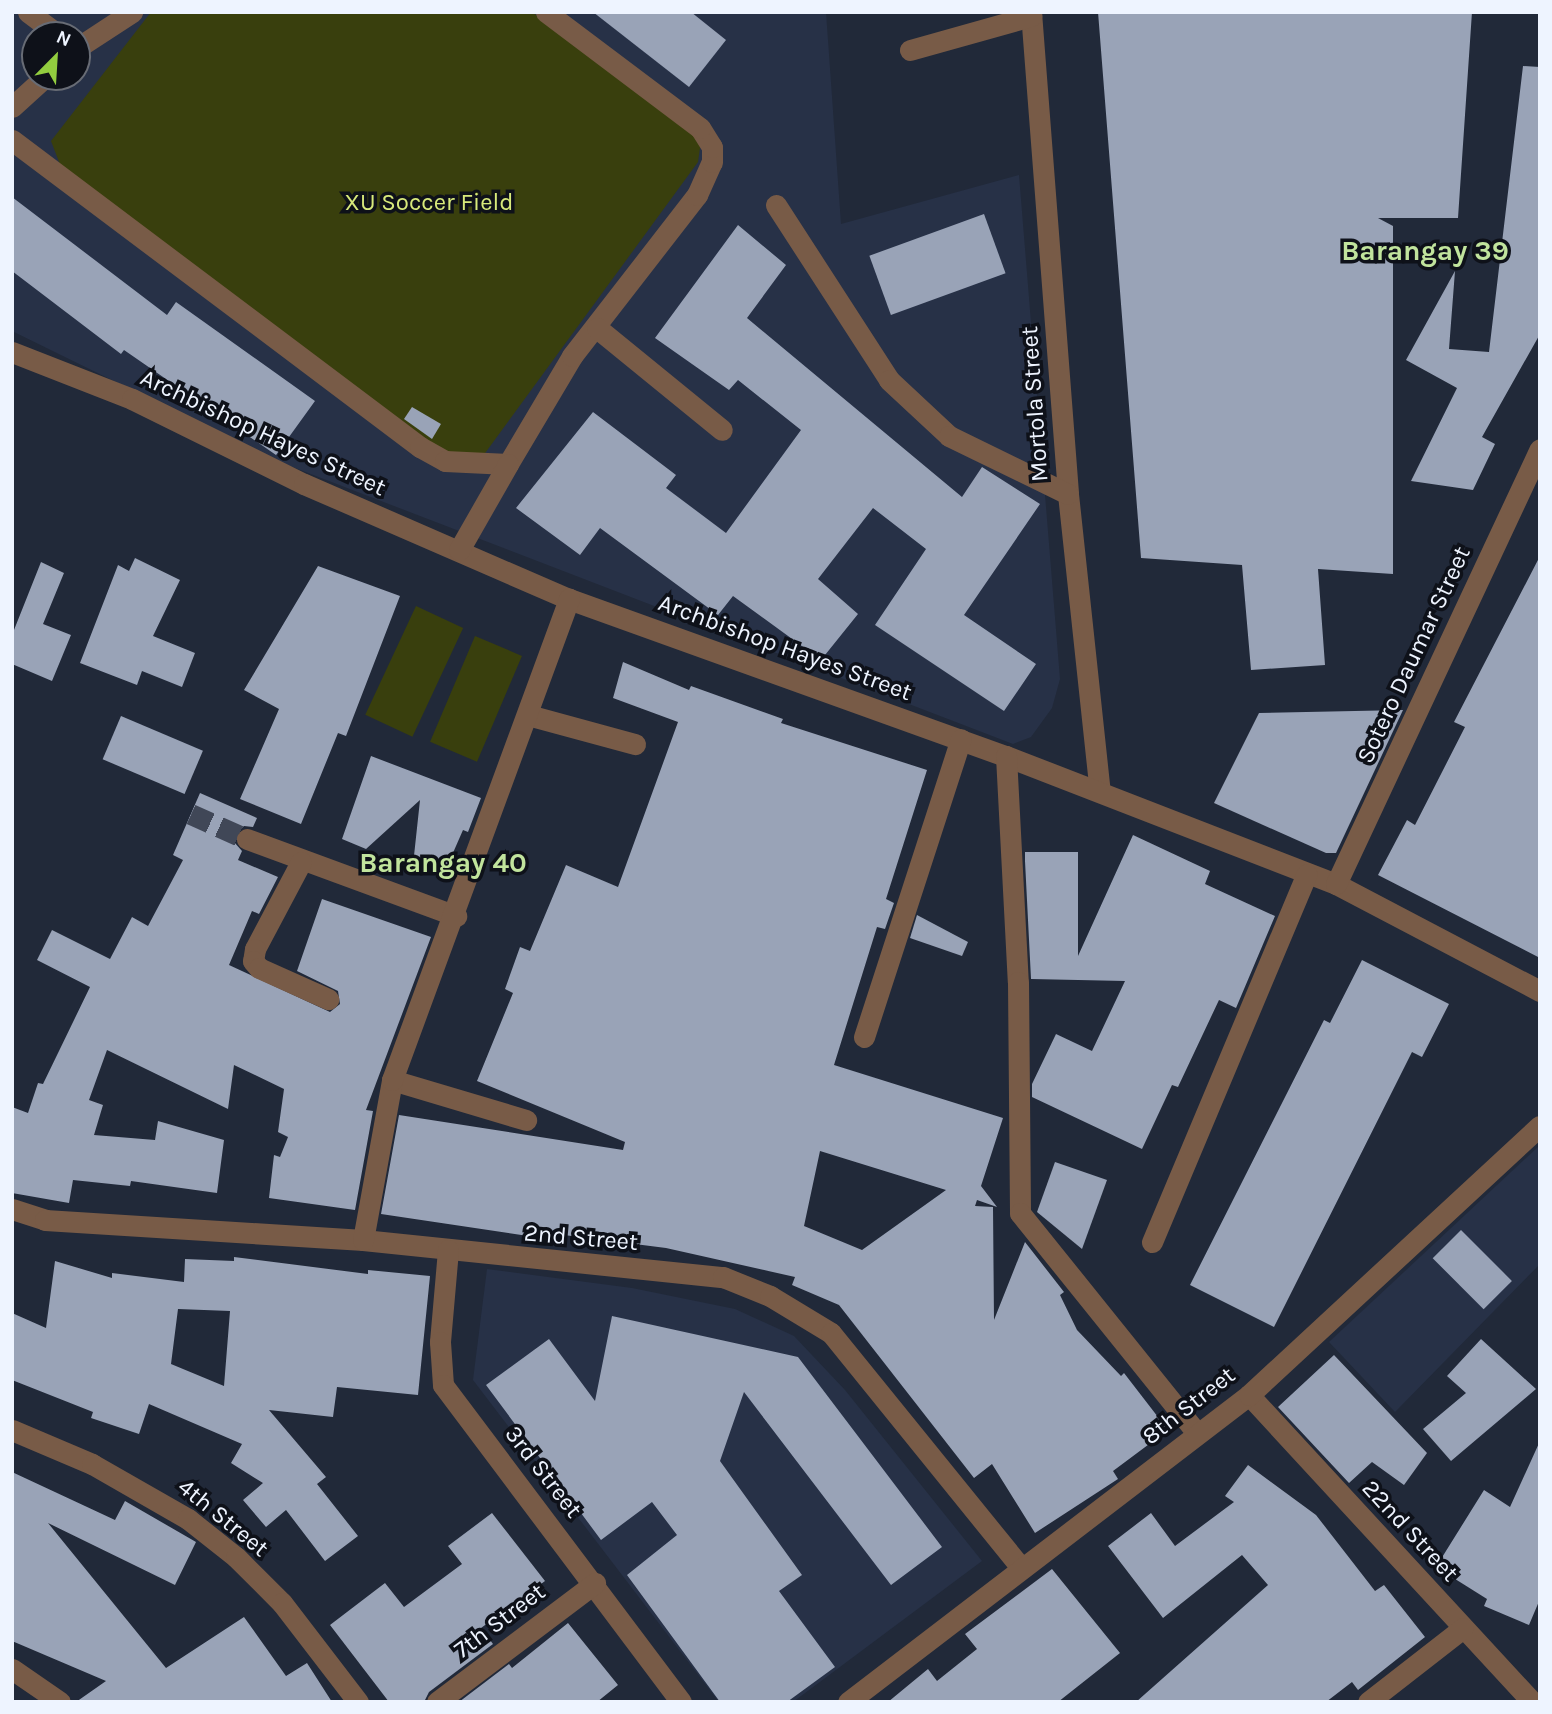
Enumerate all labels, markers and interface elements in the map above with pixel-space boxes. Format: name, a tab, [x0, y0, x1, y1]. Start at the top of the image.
north arrow	[21, 21, 91, 91]
text: N	[53, 26, 74, 51]
park label: XU Soccer Field	[345, 189, 513, 217]
district label: Barangay 39	[1341, 234, 1509, 268]
street label: Mortola Street	[1015, 325, 1055, 483]
street label: Archbishop Hayes Street	[136, 363, 390, 503]
street label: Sotero Daumar Street	[1351, 542, 1477, 768]
street label: Archbishop Hayes Street	[654, 589, 916, 707]
district label: Barangay 40	[359, 846, 527, 880]
street label: 2nd Street	[523, 1219, 639, 1257]
street label: 8th Street	[1137, 1361, 1241, 1451]
street label: 3rd Street	[498, 1420, 588, 1524]
street label: 4th Street	[172, 1473, 274, 1563]
street label: 22nd Street	[1356, 1474, 1464, 1588]
street label: 7th Street	[449, 1577, 551, 1665]

